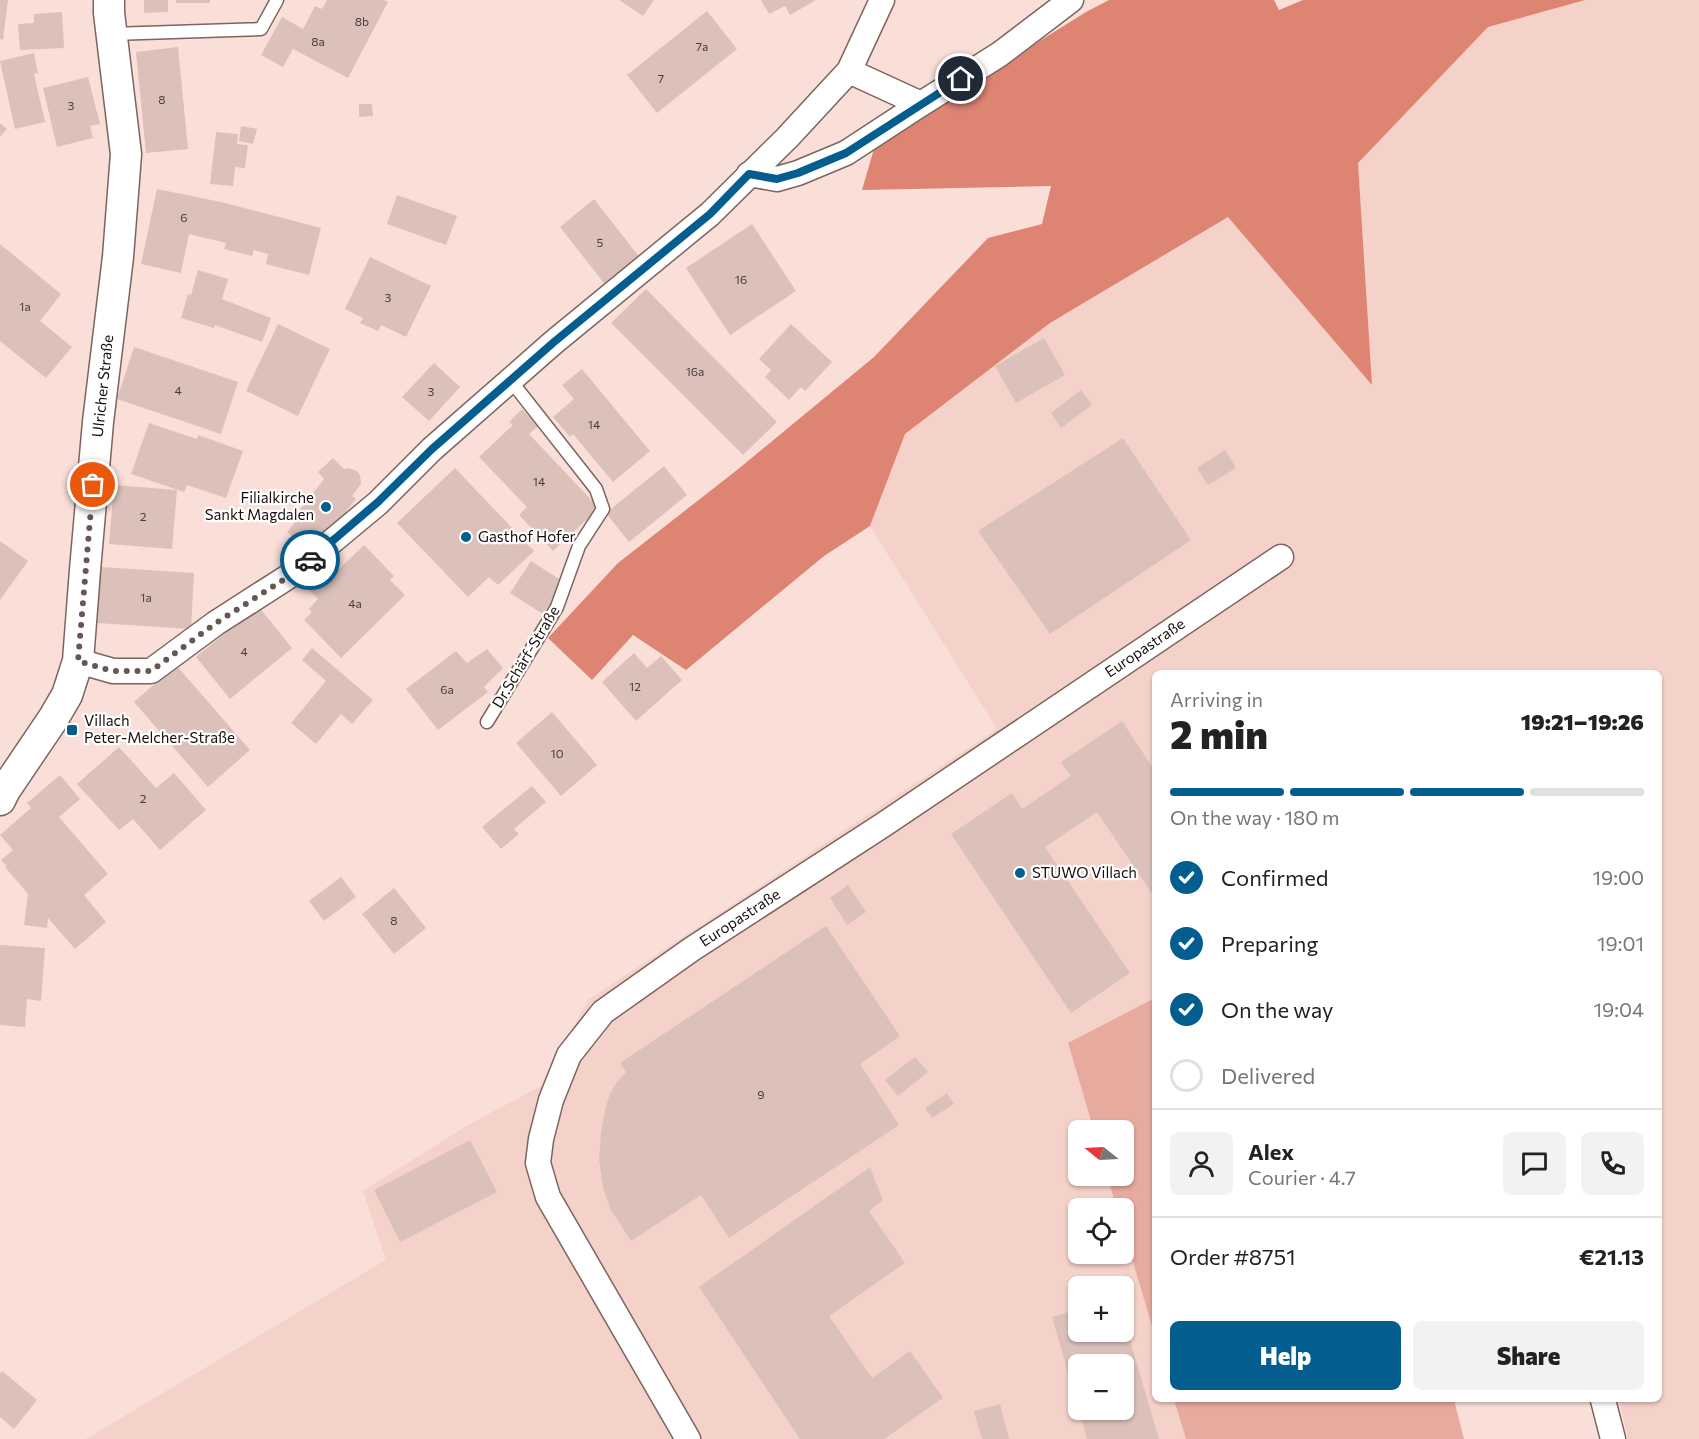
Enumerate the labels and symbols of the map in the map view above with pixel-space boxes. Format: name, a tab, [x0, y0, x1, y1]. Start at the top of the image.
house number: 8b	[355, 14, 369, 28]
house number: 8a	[311, 34, 325, 48]
house number: 7a	[696, 39, 708, 53]
pin	[935, 53, 986, 104]
house number: 7	[658, 71, 664, 85]
house number: 8	[158, 92, 166, 106]
house number: 3	[68, 98, 75, 112]
house number: 6	[180, 210, 188, 224]
house number: 5	[597, 235, 604, 249]
house number: 16	[735, 272, 747, 286]
house number: 3	[385, 290, 392, 304]
house number: 1a	[19, 299, 31, 313]
street label: Ulricher Straße	[88, 334, 116, 438]
house number: 16a	[686, 364, 704, 378]
house number: 4	[174, 383, 182, 397]
house number: 3	[428, 384, 435, 398]
house number: 14	[588, 417, 600, 431]
pin	[67, 459, 118, 510]
house number: 14	[533, 474, 545, 488]
place label: Filialkirche Sankt Magdalen	[205, 488, 314, 523]
marker: Filialkirche Sankt Magdalen	[319, 500, 333, 514]
house number: 2	[140, 509, 147, 523]
place label: Gasthof Hofer	[478, 527, 576, 545]
courier	[280, 530, 340, 590]
marker: Gasthof Hofer	[459, 530, 473, 544]
house number: 1a	[140, 590, 152, 604]
house number: 4a	[348, 596, 362, 610]
street label: Dr.Schärf-Straße	[488, 602, 563, 711]
street label: Europastraße	[1101, 614, 1188, 680]
house number: 4	[240, 644, 248, 658]
house number: 12	[629, 679, 641, 693]
house number: 6a	[440, 682, 454, 696]
place label: Villach Peter-Melcher-Straße	[84, 711, 235, 746]
marker: Villach Peter-Melcher-Straße	[65, 723, 79, 737]
house number: 10	[551, 746, 564, 760]
house number: 2	[140, 791, 147, 805]
place label: STUWO Villach	[1032, 863, 1137, 881]
marker: STUWO Villach	[1013, 866, 1027, 880]
street label: Europastraße	[696, 884, 783, 950]
house number: 8	[390, 913, 398, 927]
house number: 9	[757, 1087, 765, 1101]
north arrow	[1068, 1120, 1134, 1186]

